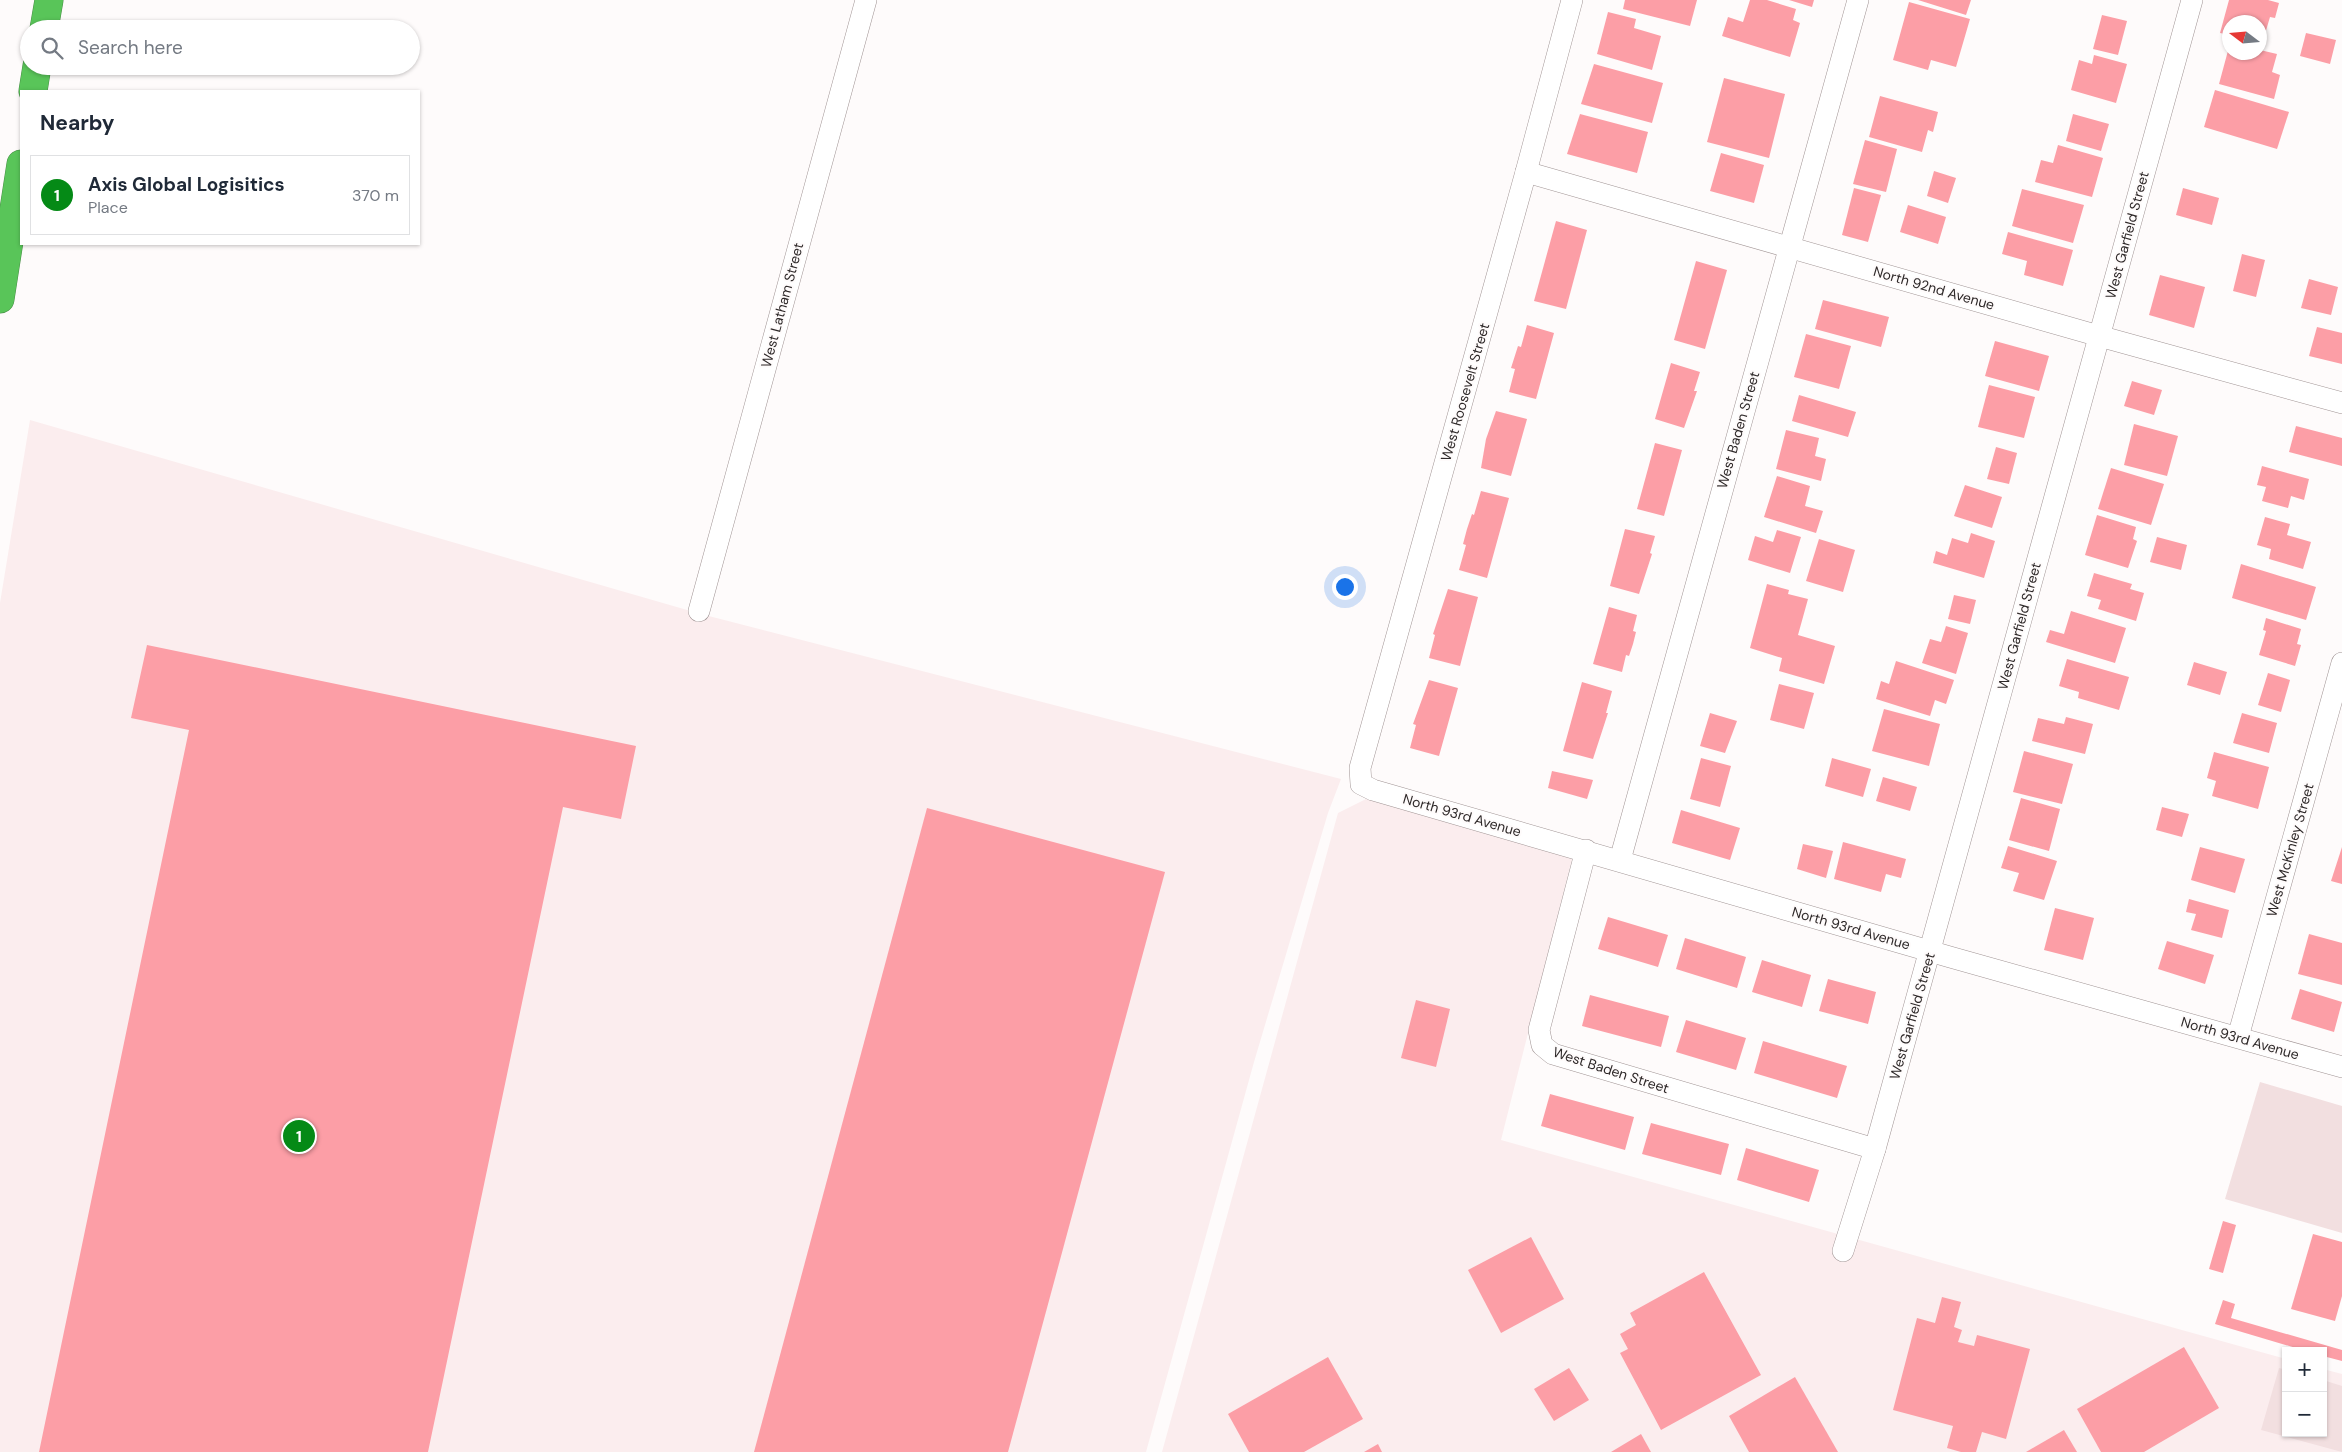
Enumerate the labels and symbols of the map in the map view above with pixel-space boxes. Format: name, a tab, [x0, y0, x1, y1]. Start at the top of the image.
north arrow	[2222, 15, 2267, 60]
street label: West Garfield Street	[2101, 169, 2153, 301]
street label: West Latham Street	[757, 241, 807, 369]
street label: North 92nd Avenue	[1871, 262, 1997, 314]
street label: West Roosevelt Street	[1437, 321, 1493, 463]
street label: West Baden Street	[1713, 369, 1763, 491]
street label: West Garfield Street	[1993, 560, 2045, 692]
your location	[1332, 574, 1358, 600]
street label: West McKinley Street	[2262, 781, 2318, 919]
street label: North 93rd Avenue	[1401, 790, 1523, 841]
street label: North 93rd Avenue	[1790, 903, 1912, 954]
street label: West Garfield Street	[1885, 950, 1939, 1082]
street label: North 93rd Avenue	[2179, 1013, 2301, 1064]
street label: West Baden Street	[1551, 1043, 1671, 1097]
pin: 1	[283, 1117, 315, 1155]

